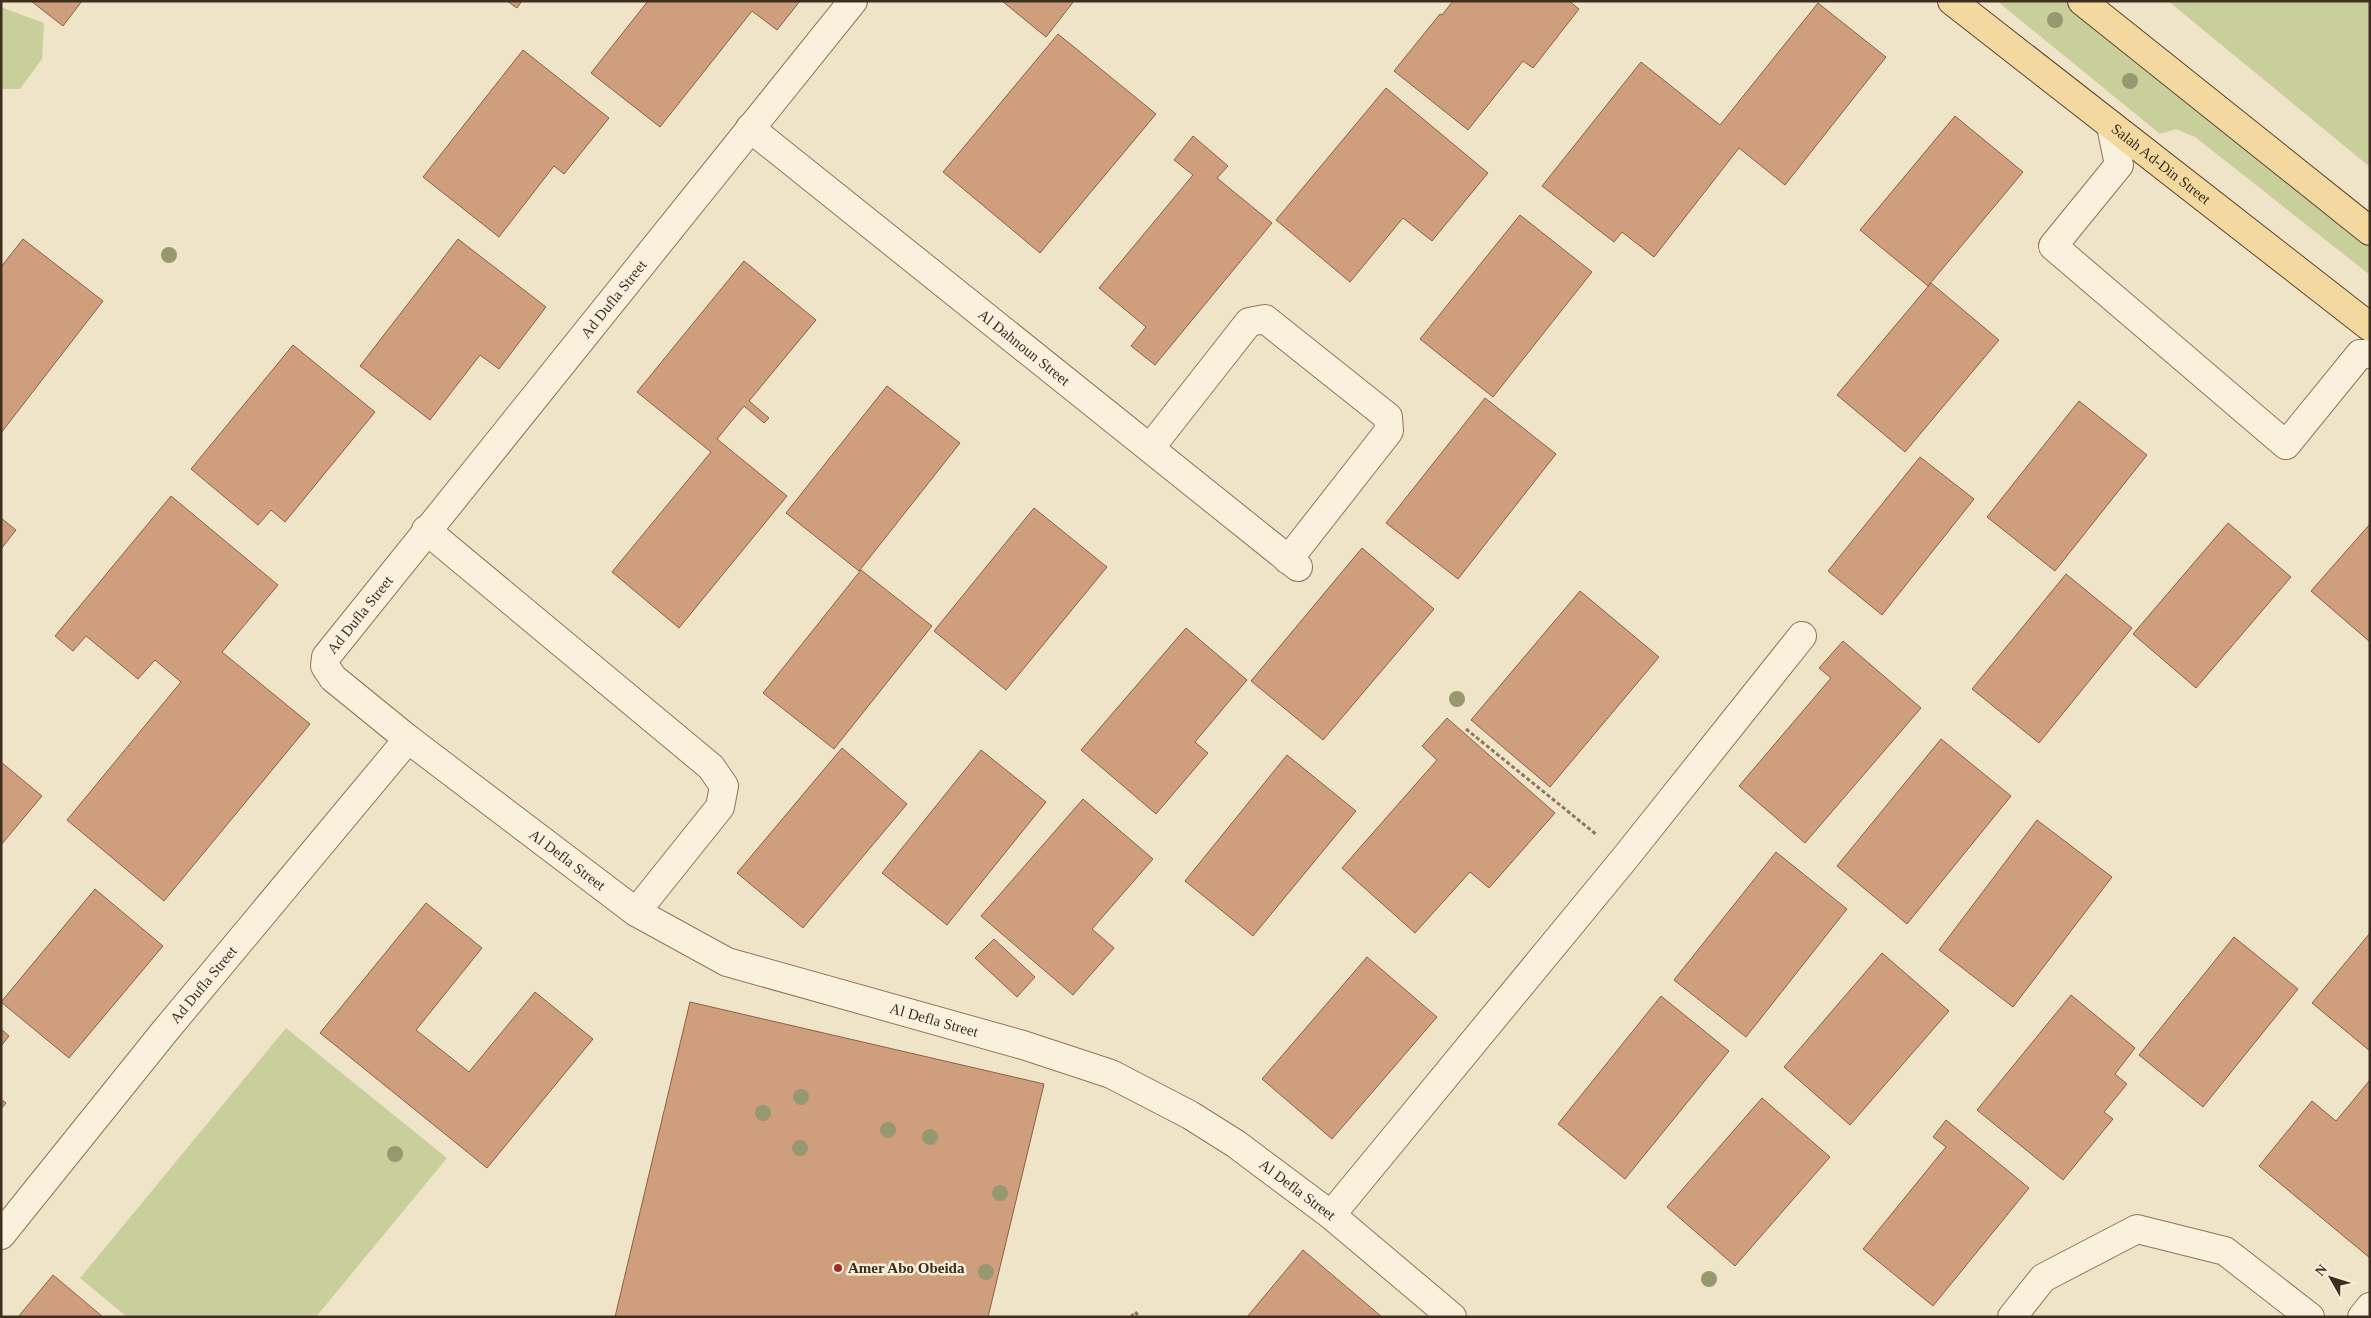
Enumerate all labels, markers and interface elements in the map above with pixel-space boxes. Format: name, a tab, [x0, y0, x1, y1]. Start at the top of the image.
street label: Salah Ad-Din Street	[2108, 120, 2214, 208]
street label: Ad Dufla Street	[578, 256, 650, 341]
street label: Al Dahnoun Street	[975, 306, 1074, 389]
street label: Ad Dufla Street	[324, 572, 396, 657]
street label: Al Defla Street	[526, 826, 609, 894]
street label: Ad Dufla Street	[167, 942, 241, 1026]
street label: Al Defla Street	[888, 1000, 981, 1040]
street label: Al Defla Street	[1256, 1156, 1339, 1224]
north arrow	[2306, 1253, 2356, 1303]
place label: Amer Abo Obeida	[848, 1260, 965, 1276]
text: N	[2312, 1261, 2330, 1279]
marker: Amer Abo Obeida	[832, 1262, 844, 1274]

